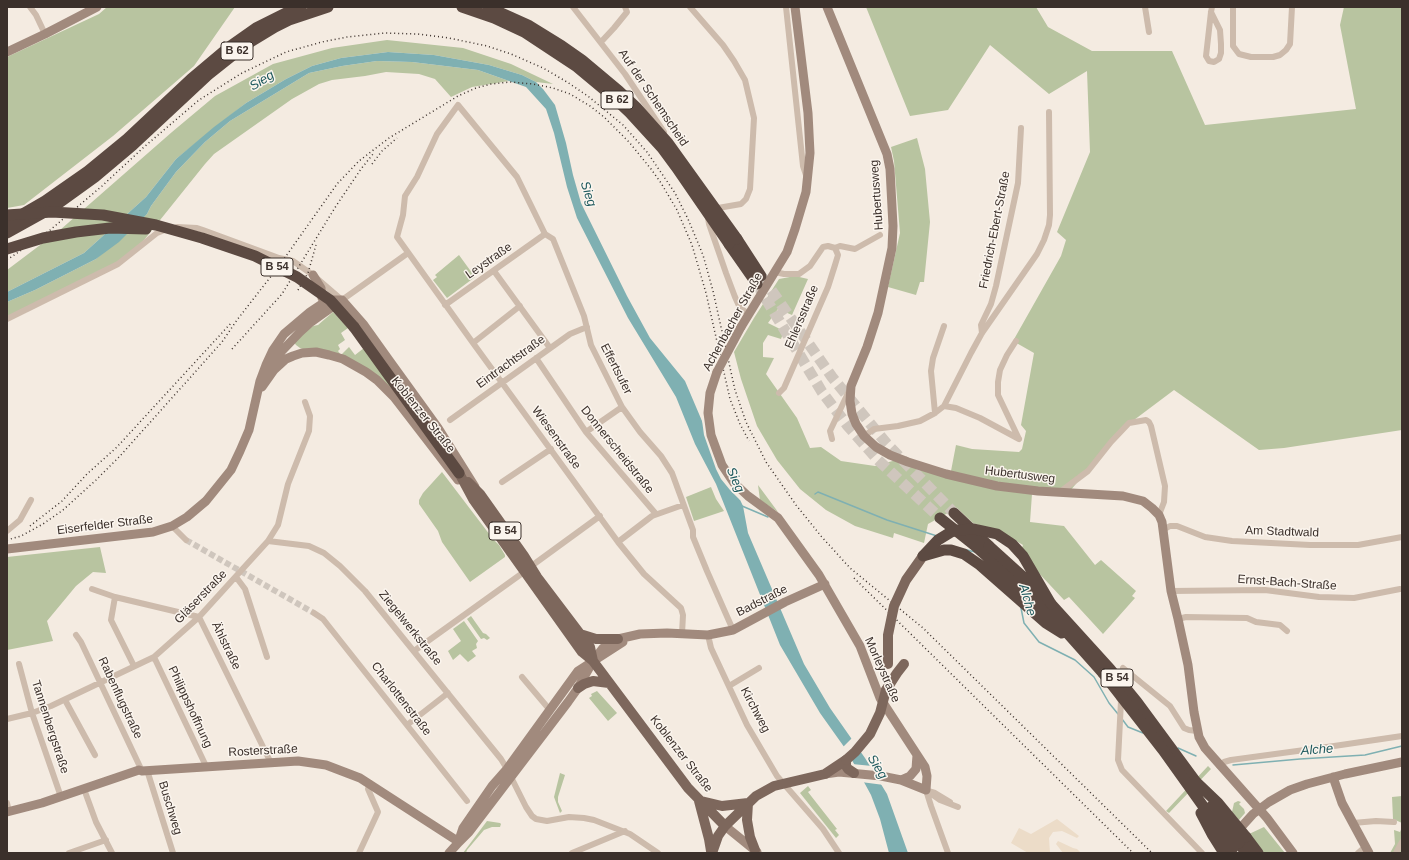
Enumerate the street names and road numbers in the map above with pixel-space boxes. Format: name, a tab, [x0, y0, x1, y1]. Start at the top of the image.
road number: B 62	[221, 42, 253, 60]
street label: Auf der Schemscheid	[615, 47, 691, 149]
road number: B 62	[601, 91, 633, 109]
street label: Hubertusweg	[867, 159, 887, 231]
street label: Friedrich-Ebert-Straße	[977, 170, 1013, 290]
street label: Leystraße	[463, 240, 515, 282]
road number: B 54	[261, 258, 293, 276]
street label: Achenbacher Straße	[700, 270, 766, 374]
street label: Ehlersstraße	[782, 283, 822, 351]
street label: Eintrachtstraße	[474, 332, 548, 392]
street label: Effertsufer	[597, 341, 635, 397]
street label: Koblenzer Straße	[388, 374, 458, 456]
street label: Donnerscheidstraße	[577, 403, 657, 497]
street label: Wiesenstraße	[528, 404, 584, 472]
street label: Hubertusweg	[984, 464, 1056, 486]
street label: Eiserfelder Straße	[56, 512, 154, 538]
road number: B 54	[489, 522, 521, 540]
street label: Am Stadtwald	[1245, 524, 1319, 540]
street label: Gläserstraße	[172, 567, 230, 627]
street label: Ernst-Bach-Straße	[1237, 572, 1337, 594]
street label: Badstraße	[734, 582, 790, 620]
street label: Ziegelwerkstraße	[375, 588, 445, 668]
street label: Ählstraße	[208, 620, 244, 672]
street label: Morleystraße	[861, 635, 903, 705]
street label: Rabenflugstraße	[95, 655, 145, 741]
street label: Charlottenstraße	[368, 659, 434, 739]
street label: Philippshoffnung	[165, 664, 215, 750]
road number: B 54	[1101, 669, 1133, 687]
street label: Tannenbergstraße	[28, 678, 72, 776]
street label: Kirchweg	[737, 685, 773, 735]
street label: Koblenzer Straße	[647, 713, 715, 795]
street label: Rosterstraße	[228, 742, 298, 760]
street label: Buschweg	[155, 779, 185, 837]

